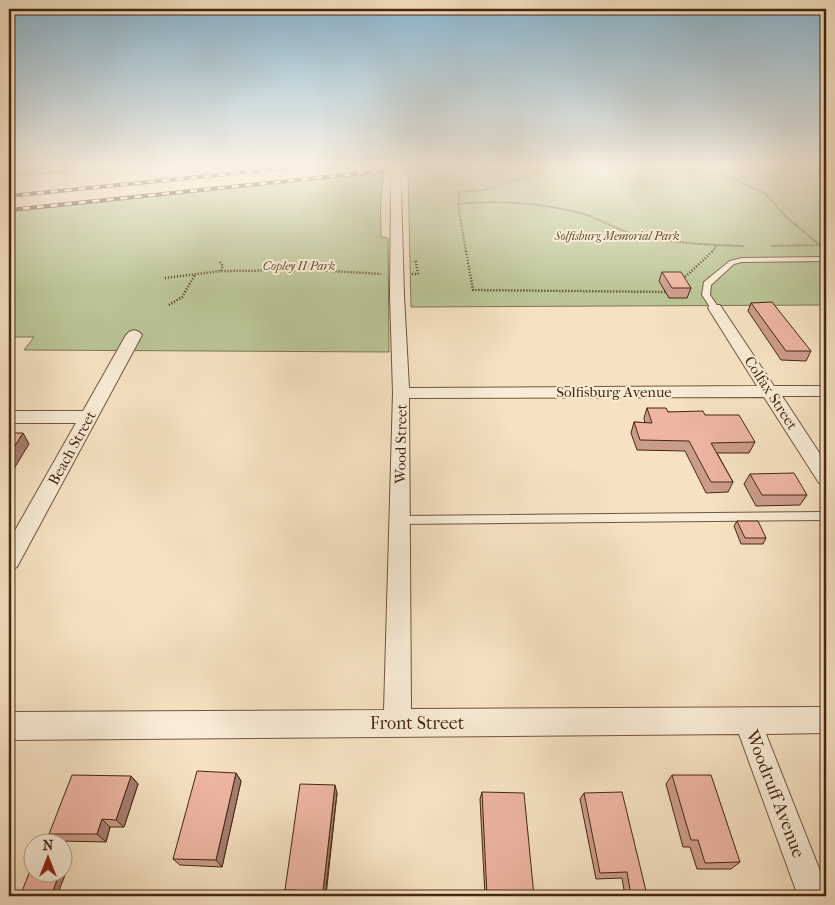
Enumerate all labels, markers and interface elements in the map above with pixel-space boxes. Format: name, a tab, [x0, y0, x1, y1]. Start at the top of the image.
park label: Solfisburg Memorial Park	[553, 229, 680, 243]
park label: Copley II Park	[263, 259, 335, 273]
street label: Colfax Street	[741, 353, 802, 434]
street label: Solfisburg Avenue	[556, 383, 672, 401]
street label: Wood Street	[391, 403, 411, 485]
street label: Beach Street	[44, 407, 100, 488]
street label: Front Street	[370, 713, 465, 734]
street label: Woodruff Avenue	[741, 726, 809, 861]
north arrow	[22, 832, 72, 882]
text: N	[43, 837, 54, 854]

